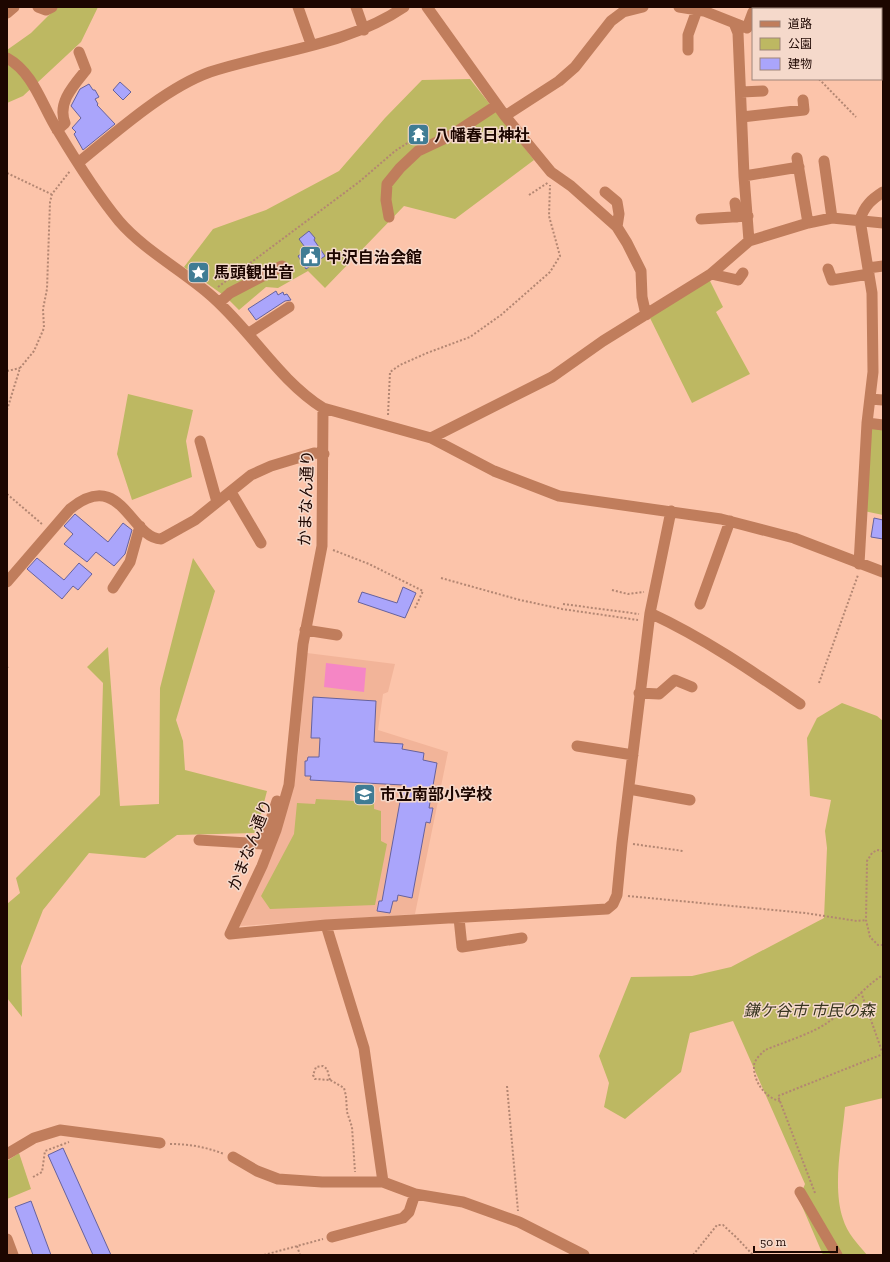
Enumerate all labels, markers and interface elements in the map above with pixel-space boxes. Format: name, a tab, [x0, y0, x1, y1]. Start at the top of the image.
legend	[752, 8, 882, 80]
text: 道路	[788, 17, 812, 31]
text: 公園	[788, 37, 812, 51]
text: 建物	[788, 57, 812, 71]
temple icon: 八幡春日神社	[405, 122, 431, 148]
place label: 八幡春日神社	[434, 126, 530, 145]
public building icon: 中沢自治会館	[297, 244, 323, 270]
place label: 中沢自治会館	[326, 248, 422, 267]
place icon: 馬頭観世音	[186, 259, 212, 285]
place label: 馬頭観世音	[214, 263, 294, 282]
street label: かまなん通り	[295, 450, 317, 546]
school or university icon: 市立南部小学校	[352, 781, 378, 807]
place label: 市立南部小学校	[380, 785, 492, 804]
street label: かまなん通り	[224, 797, 276, 893]
park label: 鎌ケ谷市 市民の森	[743, 1001, 877, 1020]
scale bar	[754, 1228, 837, 1254]
text: 50 m	[760, 1235, 787, 1249]

